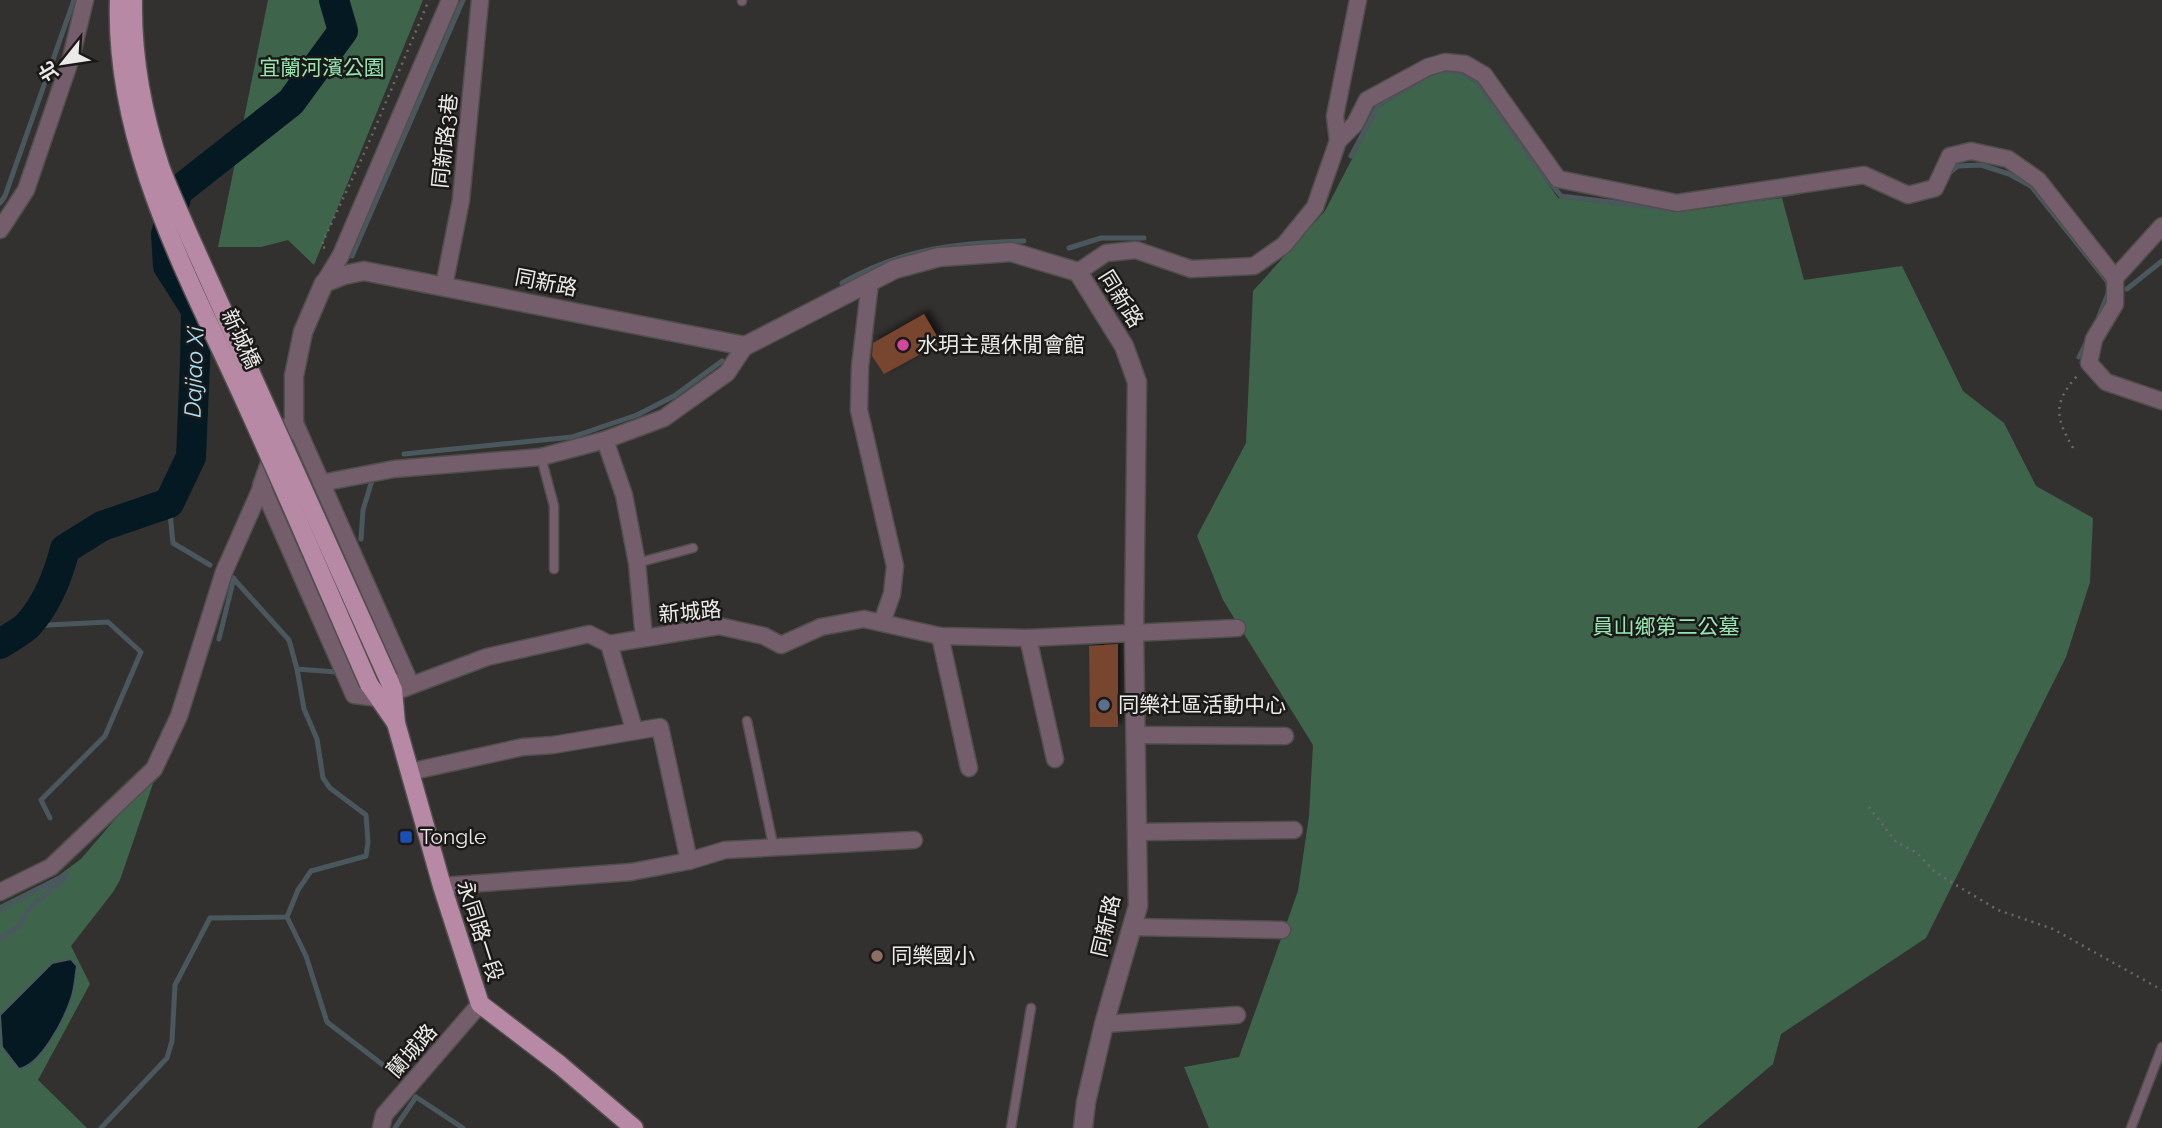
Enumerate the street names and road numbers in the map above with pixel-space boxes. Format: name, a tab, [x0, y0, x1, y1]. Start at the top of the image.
street label: 同新路3巷	[427, 92, 462, 190]
street label: 同新路	[513, 264, 579, 301]
street label: 同新路	[1094, 265, 1149, 332]
street label: 新城橋	[217, 305, 266, 373]
street label: 新城路	[657, 596, 722, 627]
street label: 永同路一段	[452, 877, 509, 985]
street label: 同新路	[1086, 892, 1125, 959]
street label: 蘭城路	[382, 1019, 442, 1083]

